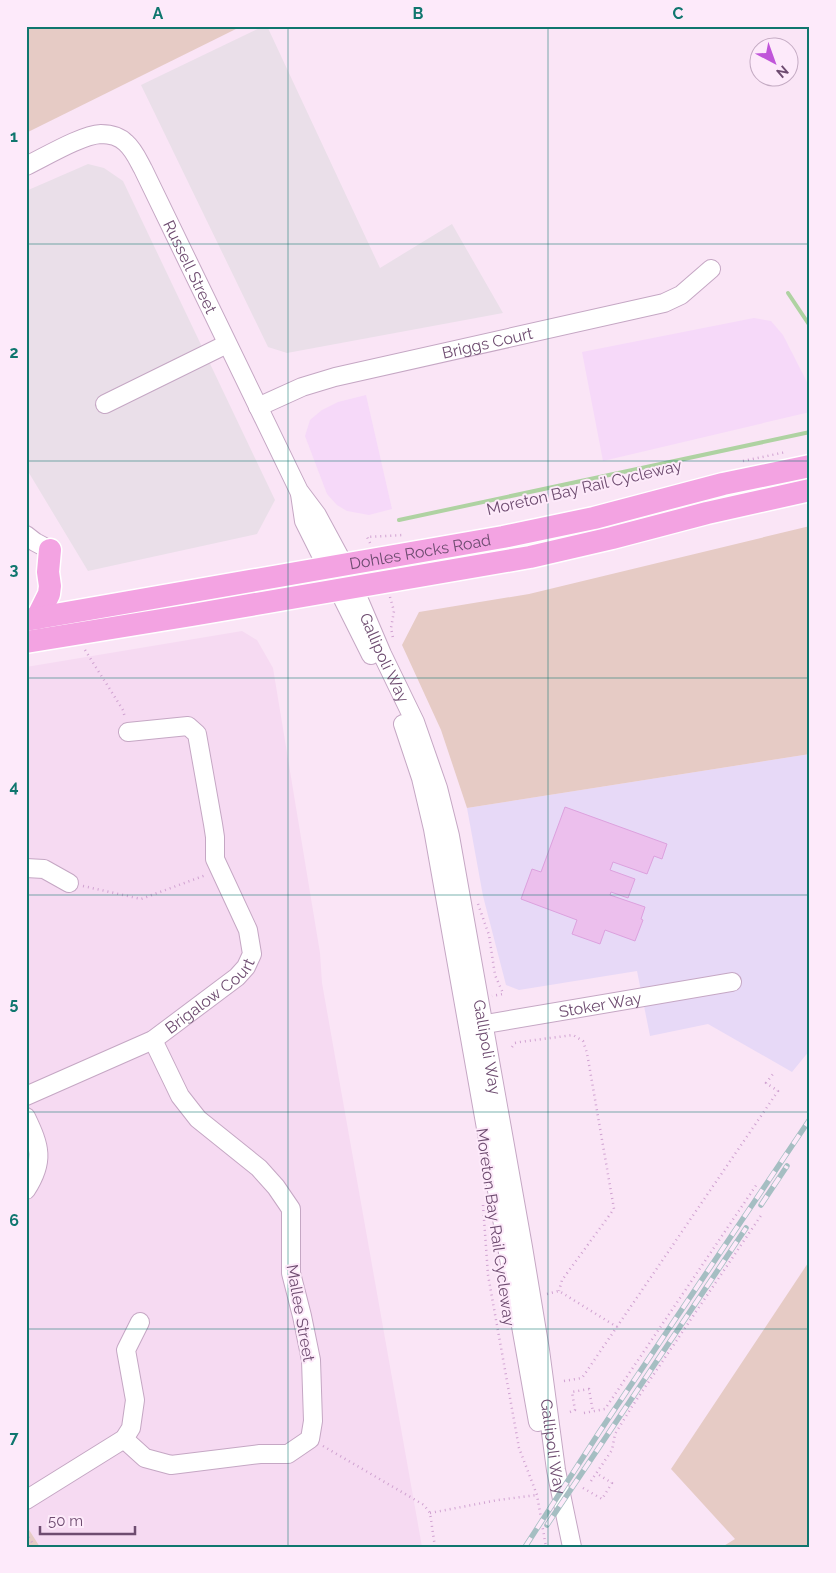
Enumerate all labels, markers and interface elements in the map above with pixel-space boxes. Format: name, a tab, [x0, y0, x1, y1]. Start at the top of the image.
text: A	[153, 4, 164, 23]
text: B	[413, 4, 424, 23]
text: C	[673, 4, 684, 23]
north arrow	[748, 38, 798, 88]
text: N	[773, 62, 792, 81]
text: 1	[10, 127, 18, 146]
street label: Russell Street	[159, 217, 221, 317]
street label: Briggs Court	[440, 324, 535, 363]
text: 2	[9, 343, 19, 362]
street label: Moreton Bay Rail Cycleway	[485, 456, 684, 519]
street label: Dohles Rocks Road	[348, 530, 492, 574]
text: 3	[10, 560, 19, 579]
street label: Gallipoli Way	[356, 610, 413, 706]
text: 4	[9, 777, 19, 796]
street label: Brigalow Court	[161, 955, 259, 1038]
street label: Stoker Way	[557, 989, 643, 1021]
text: 5	[10, 994, 19, 1013]
street label: Gallipoli Way	[469, 998, 505, 1096]
street label: Moreton Bay Rail Cycleway	[472, 1127, 519, 1328]
text: 6	[9, 1211, 19, 1230]
street label: Mallee Street	[283, 1263, 319, 1364]
street label: Gallipoli Way	[537, 1398, 570, 1496]
text: 7	[10, 1428, 19, 1447]
scale bar	[40, 1503, 135, 1535]
text: 50 m	[48, 1512, 83, 1530]

